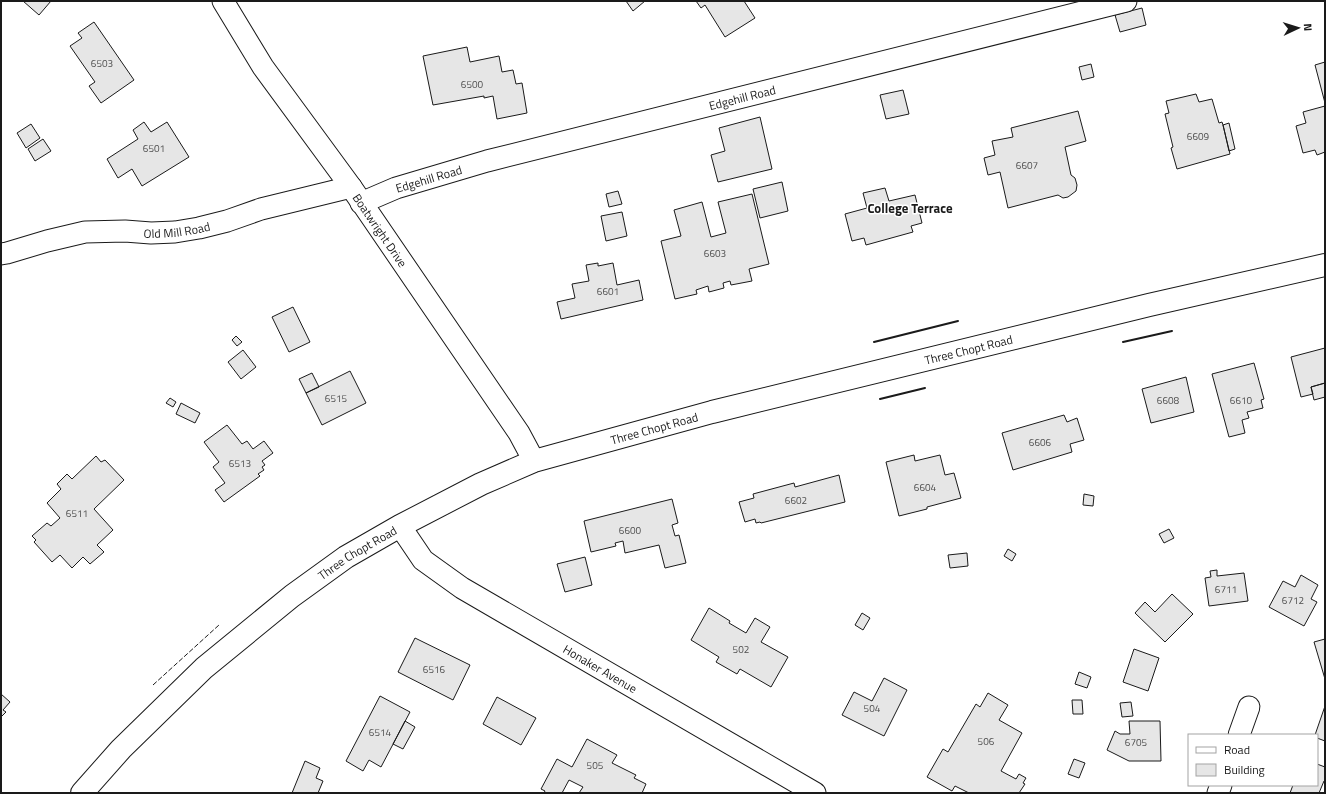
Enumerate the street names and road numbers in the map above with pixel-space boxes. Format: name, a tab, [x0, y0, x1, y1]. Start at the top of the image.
street label: Edgehill Road	[707, 80, 778, 115]
street label: Edgehill Road	[393, 160, 464, 197]
street label: Boatwright Drive	[348, 189, 412, 271]
street label: Old Mill Road	[143, 216, 212, 243]
street label: Three Chopt Road	[922, 329, 1014, 369]
street label: Three Chopt Road	[608, 407, 700, 449]
street label: Three Chopt Road	[314, 520, 400, 584]
street label: Honaker Avenue	[560, 639, 641, 697]

